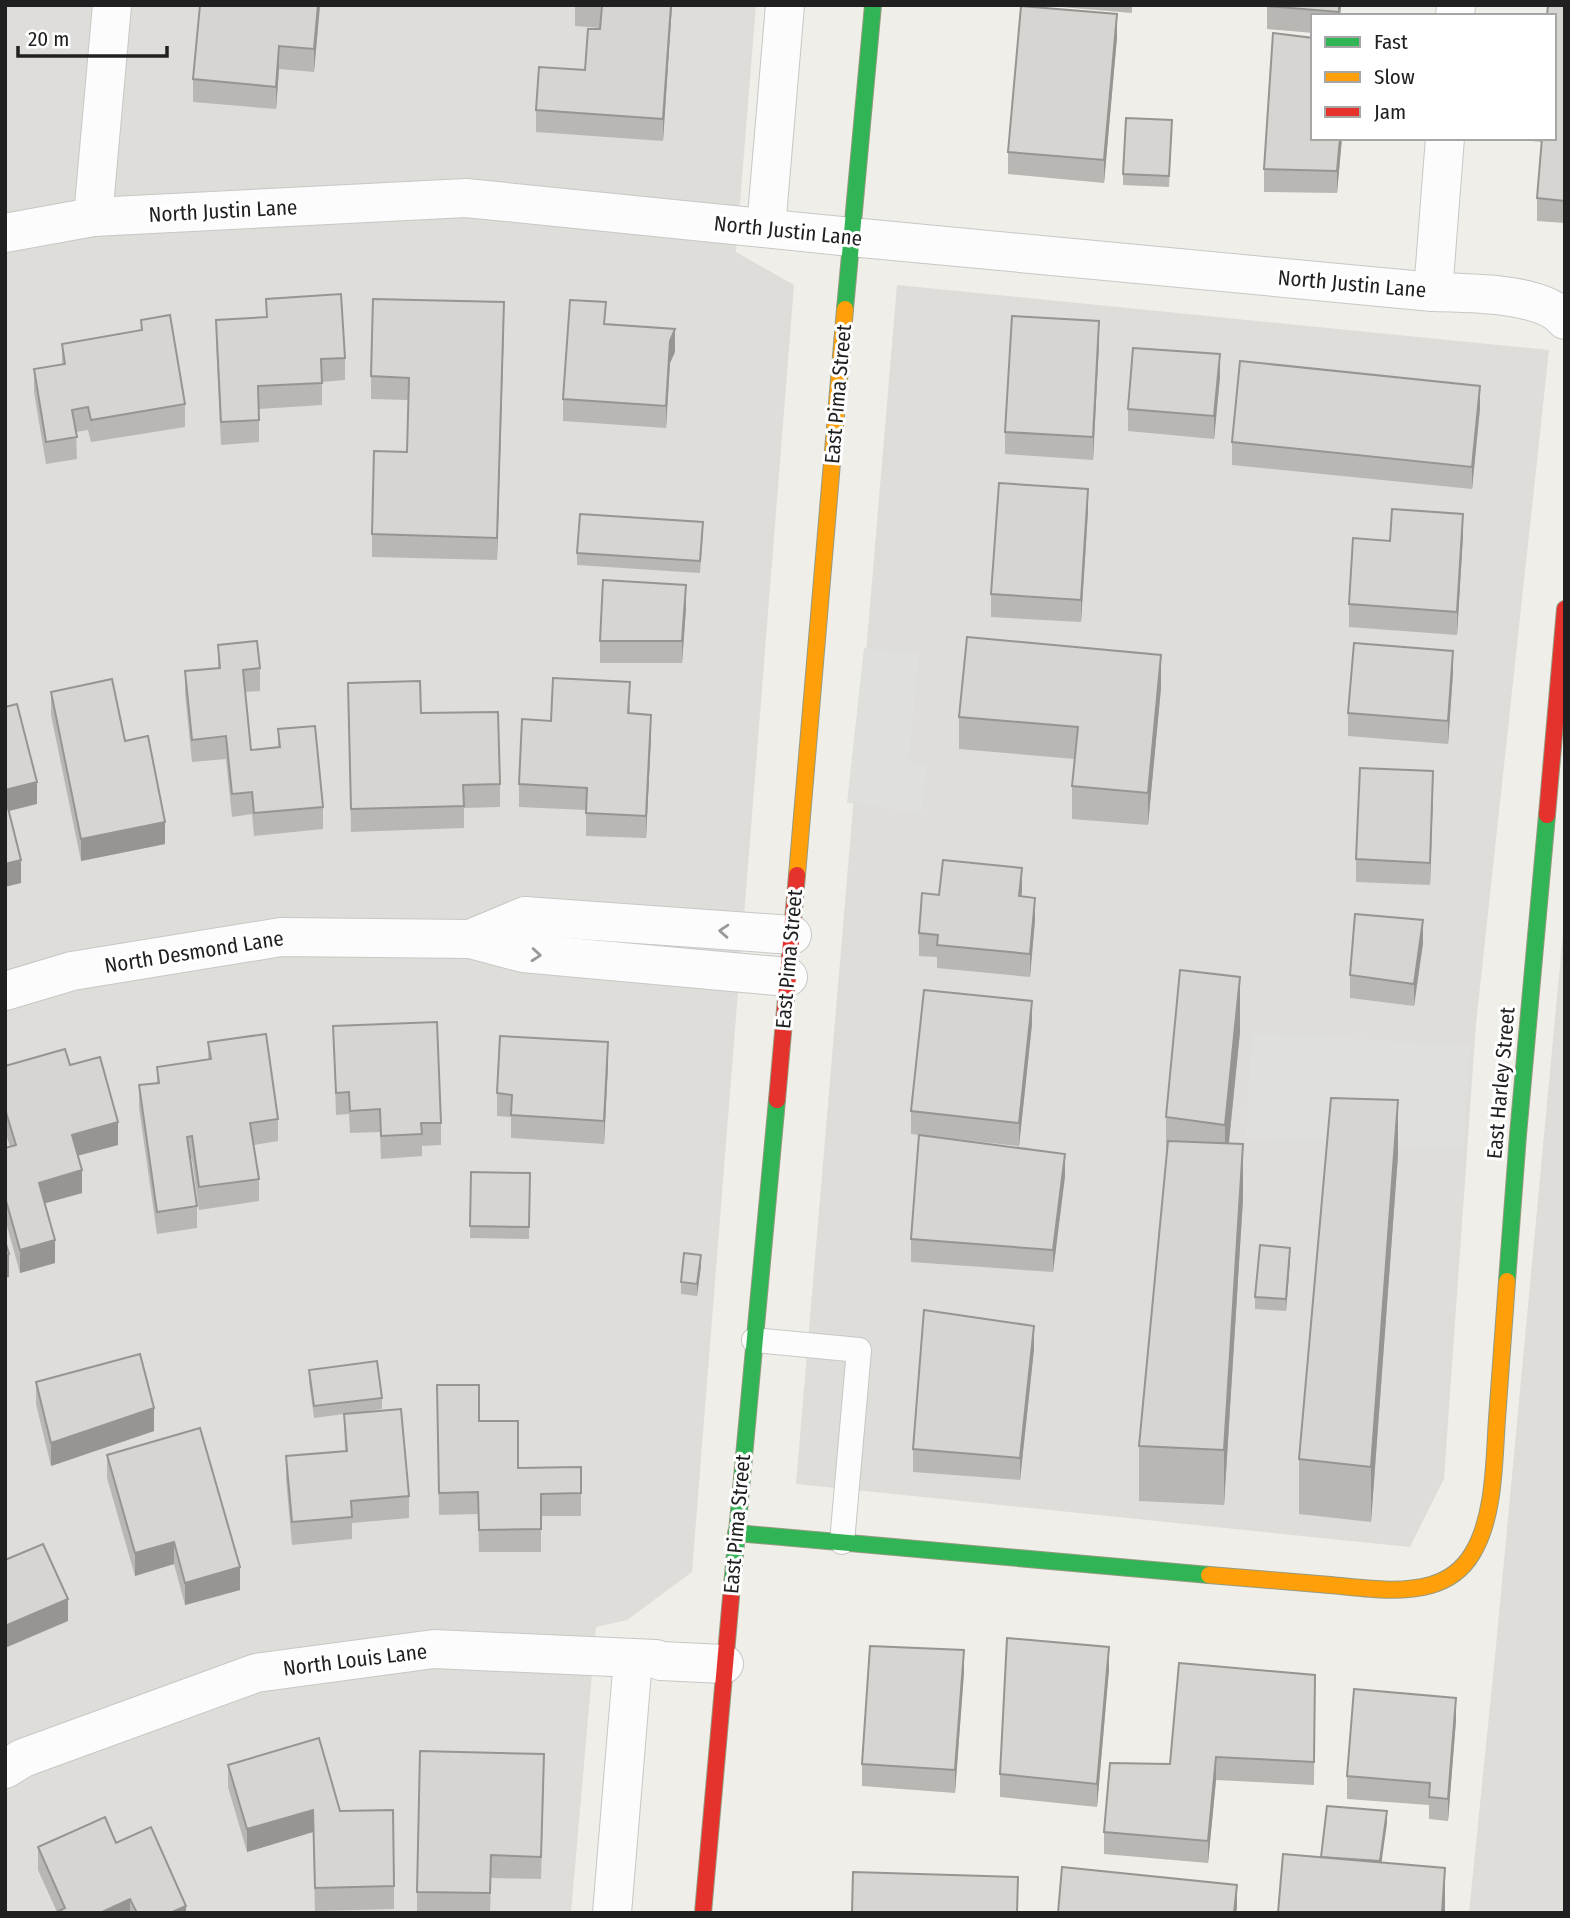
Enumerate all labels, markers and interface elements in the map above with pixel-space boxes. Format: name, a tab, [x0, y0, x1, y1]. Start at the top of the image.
scale bar	[18, 14, 166, 58]
legend	[1311, 14, 1556, 140]
text: 20 m	[28, 26, 69, 52]
text: Fast	[1374, 29, 1408, 55]
text: Slow	[1374, 64, 1415, 90]
text: Jam	[1374, 99, 1406, 125]
street label: North Justin Lane	[148, 194, 298, 228]
street label: North Justin Lane	[713, 210, 863, 252]
street label: North Justin Lane	[1277, 265, 1427, 303]
street label: East Pima Street	[819, 323, 857, 465]
street label: East Pima Street	[770, 888, 808, 1030]
one-way arrow	[718, 924, 729, 939]
street label: North Desmond Lane	[103, 925, 285, 979]
one-way arrow	[530, 947, 542, 962]
street label: East Harley Street	[1481, 1006, 1521, 1160]
street label: East Pima Street	[718, 1453, 756, 1595]
street label: North Louis Lane	[281, 1638, 429, 1682]

